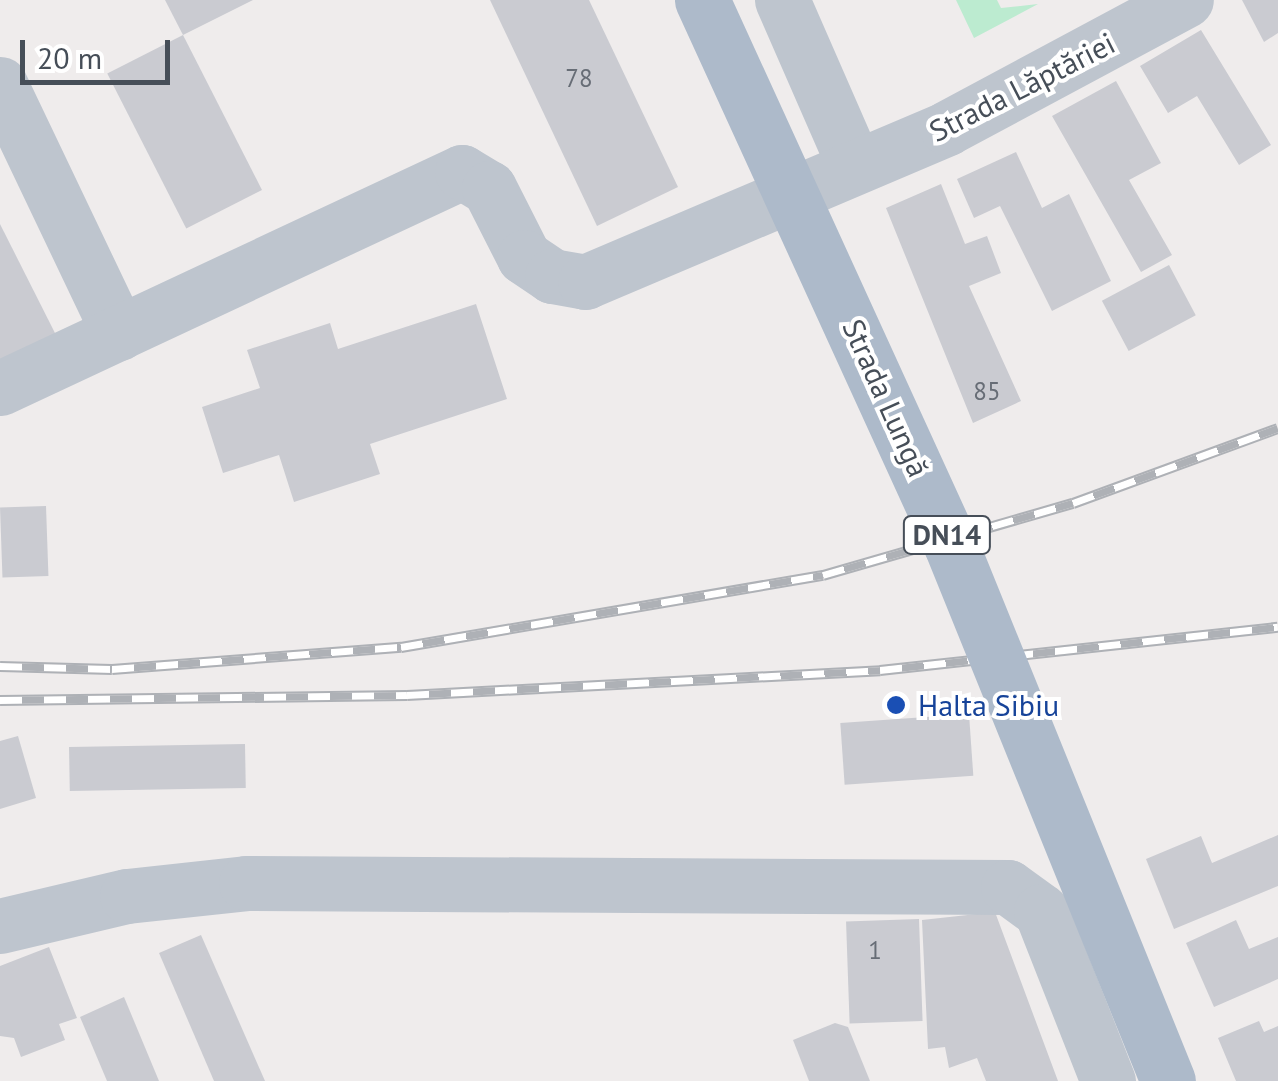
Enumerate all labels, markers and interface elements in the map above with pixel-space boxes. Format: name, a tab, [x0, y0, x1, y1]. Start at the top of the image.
scale bar	[25, 20, 175, 82]
street label: Strada Lăptăriei	[923, 25, 1121, 149]
text: 20 m	[37, 38, 102, 77]
house number: 78	[565, 63, 593, 93]
street label: Strada Lungă	[835, 314, 937, 482]
house number: 85	[973, 376, 1001, 406]
road number: DN14	[902, 512, 992, 558]
place label: Halta Sibiu	[918, 687, 1059, 723]
marker: Halta Sibiu	[883, 692, 909, 718]
house number: 1	[868, 935, 882, 965]

